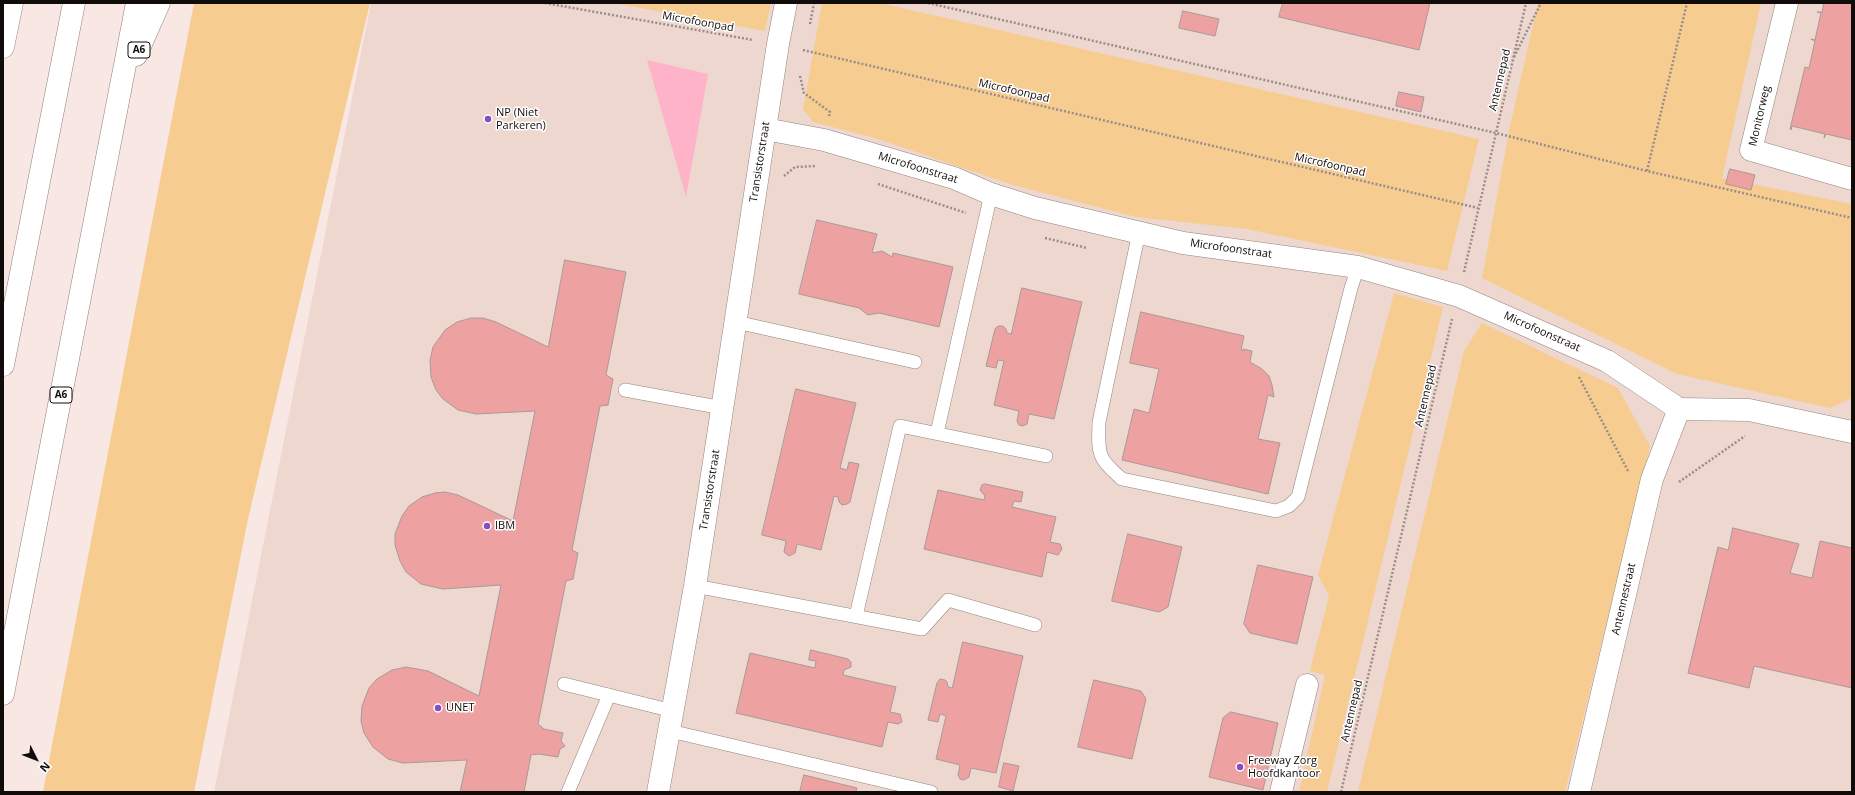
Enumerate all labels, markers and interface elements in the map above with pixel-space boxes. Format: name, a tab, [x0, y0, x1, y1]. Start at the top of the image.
street label: Microfoonpad	[661, 9, 735, 35]
road number: A6	[128, 42, 150, 58]
street label: Antennepad	[1486, 48, 1514, 112]
street label: Microfoonpad	[977, 76, 1051, 106]
street label: Monitorweg	[1747, 84, 1773, 148]
place label: NP (Niet Parkeren)	[496, 106, 546, 132]
marker: NP (Niet Parkeren)	[483, 114, 493, 124]
street label: Transistorstraat	[747, 121, 773, 203]
street label: Microfoonstraat	[877, 150, 959, 186]
street label: Microfoonpad	[1293, 150, 1367, 180]
street label: Microfoonstraat	[1189, 237, 1273, 261]
street label: Microfoonstraat	[1502, 309, 1582, 355]
street label: Antennepad	[1412, 364, 1440, 428]
road number: A6	[50, 387, 72, 403]
street label: Transistorstraat	[697, 449, 723, 531]
place label: IBM	[495, 519, 515, 533]
marker: IBM	[482, 521, 492, 531]
street label: Antennestraat	[1609, 562, 1639, 636]
street label: Antennepad	[1338, 679, 1366, 743]
place label: UNET	[446, 701, 474, 715]
marker: UNET	[433, 703, 443, 713]
north arrow	[16, 739, 56, 779]
place label: Freeway Zorg Hoofdkantoor	[1248, 754, 1320, 780]
text: N	[37, 759, 54, 776]
marker: Freeway Zorg Hoofdkantoor	[1235, 762, 1245, 772]

